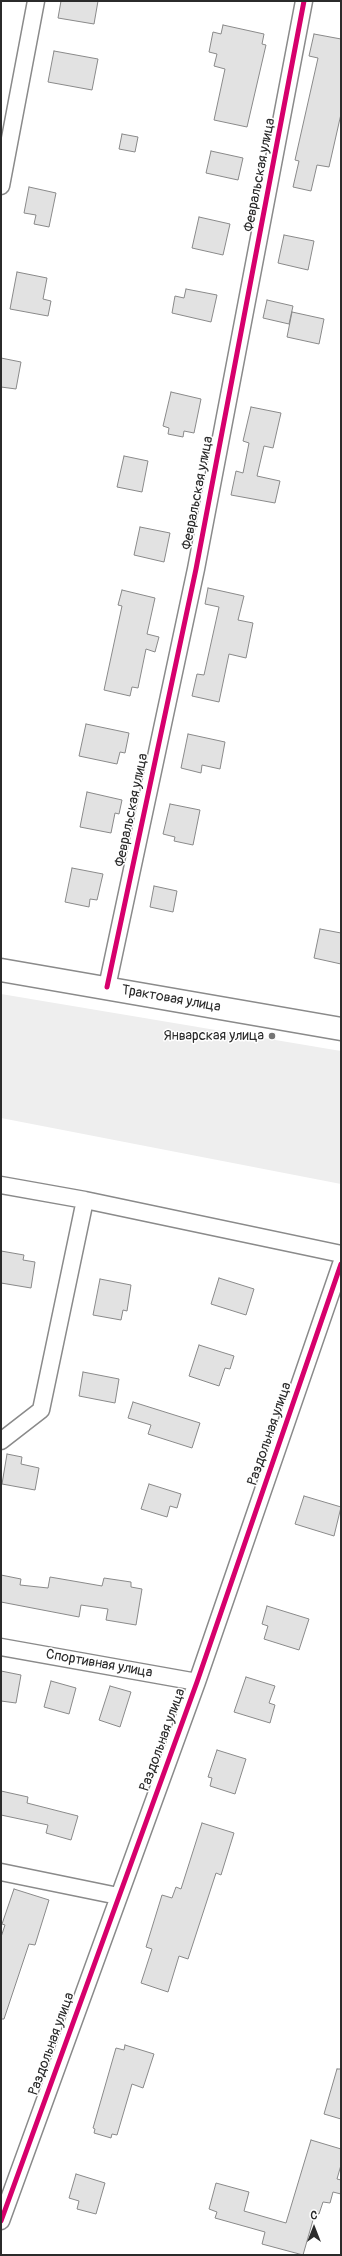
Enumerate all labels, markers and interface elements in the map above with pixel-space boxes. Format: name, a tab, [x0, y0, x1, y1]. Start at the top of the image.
street label: Февральская улица	[241, 117, 279, 233]
street label: Февральская улица	[179, 435, 217, 551]
street label: Февральская улица	[112, 752, 152, 868]
street label: Трактовая улица	[120, 982, 222, 1016]
place label: Январская улица	[164, 1028, 264, 1044]
marker: Январская улица	[267, 1031, 277, 1041]
street label: Раздольная улица	[244, 1380, 296, 1488]
street label: Спортивная улица	[44, 1646, 154, 1682]
street label: Раздольная улица	[137, 1686, 189, 1794]
street label: Раздольная улица	[26, 1990, 78, 2098]
north arrow	[294, 2208, 334, 2248]
text: С	[311, 2209, 317, 2222]

